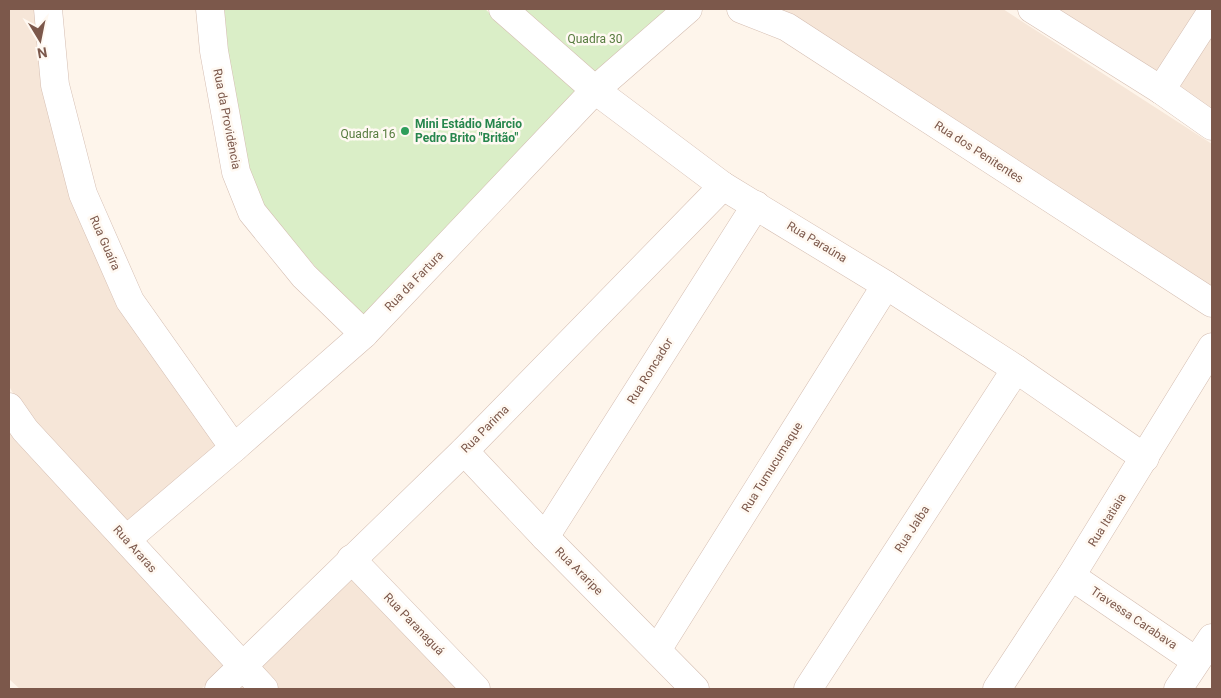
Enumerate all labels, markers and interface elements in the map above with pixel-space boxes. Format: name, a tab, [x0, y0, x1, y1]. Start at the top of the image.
north arrow	[15, 15, 65, 65]
park label: Quadra 30	[568, 32, 623, 46]
text: N	[36, 44, 49, 62]
street label: Rua da Providência	[210, 67, 244, 171]
place label: Mini Estádio Márcio Pedro Brito "Britão"	[415, 117, 522, 145]
street label: Rua dos Penitentes	[932, 118, 1026, 186]
marker: Mini Estádio Márcio Pedro Brito "Britão"	[399, 125, 411, 137]
park label: Quadra 16	[341, 127, 396, 141]
street label: Rua Guaíra	[87, 214, 123, 272]
street label: Rua Paraúna	[784, 219, 850, 265]
street label: Rua da Fartura	[382, 248, 446, 314]
street label: Rua Roncador	[624, 336, 676, 406]
street label: Rua Parima	[458, 402, 512, 456]
street label: Rua Tumucumaque	[739, 419, 805, 515]
street label: Rua Itatiaia	[1085, 491, 1129, 549]
street label: Rua Jaíba	[892, 503, 932, 555]
street label: Rua Araras	[110, 523, 160, 575]
street label: Rua Araripe	[552, 544, 606, 598]
street label: Travessa Carabava	[1088, 584, 1180, 652]
street label: Rua Paranaguá	[381, 590, 447, 658]

